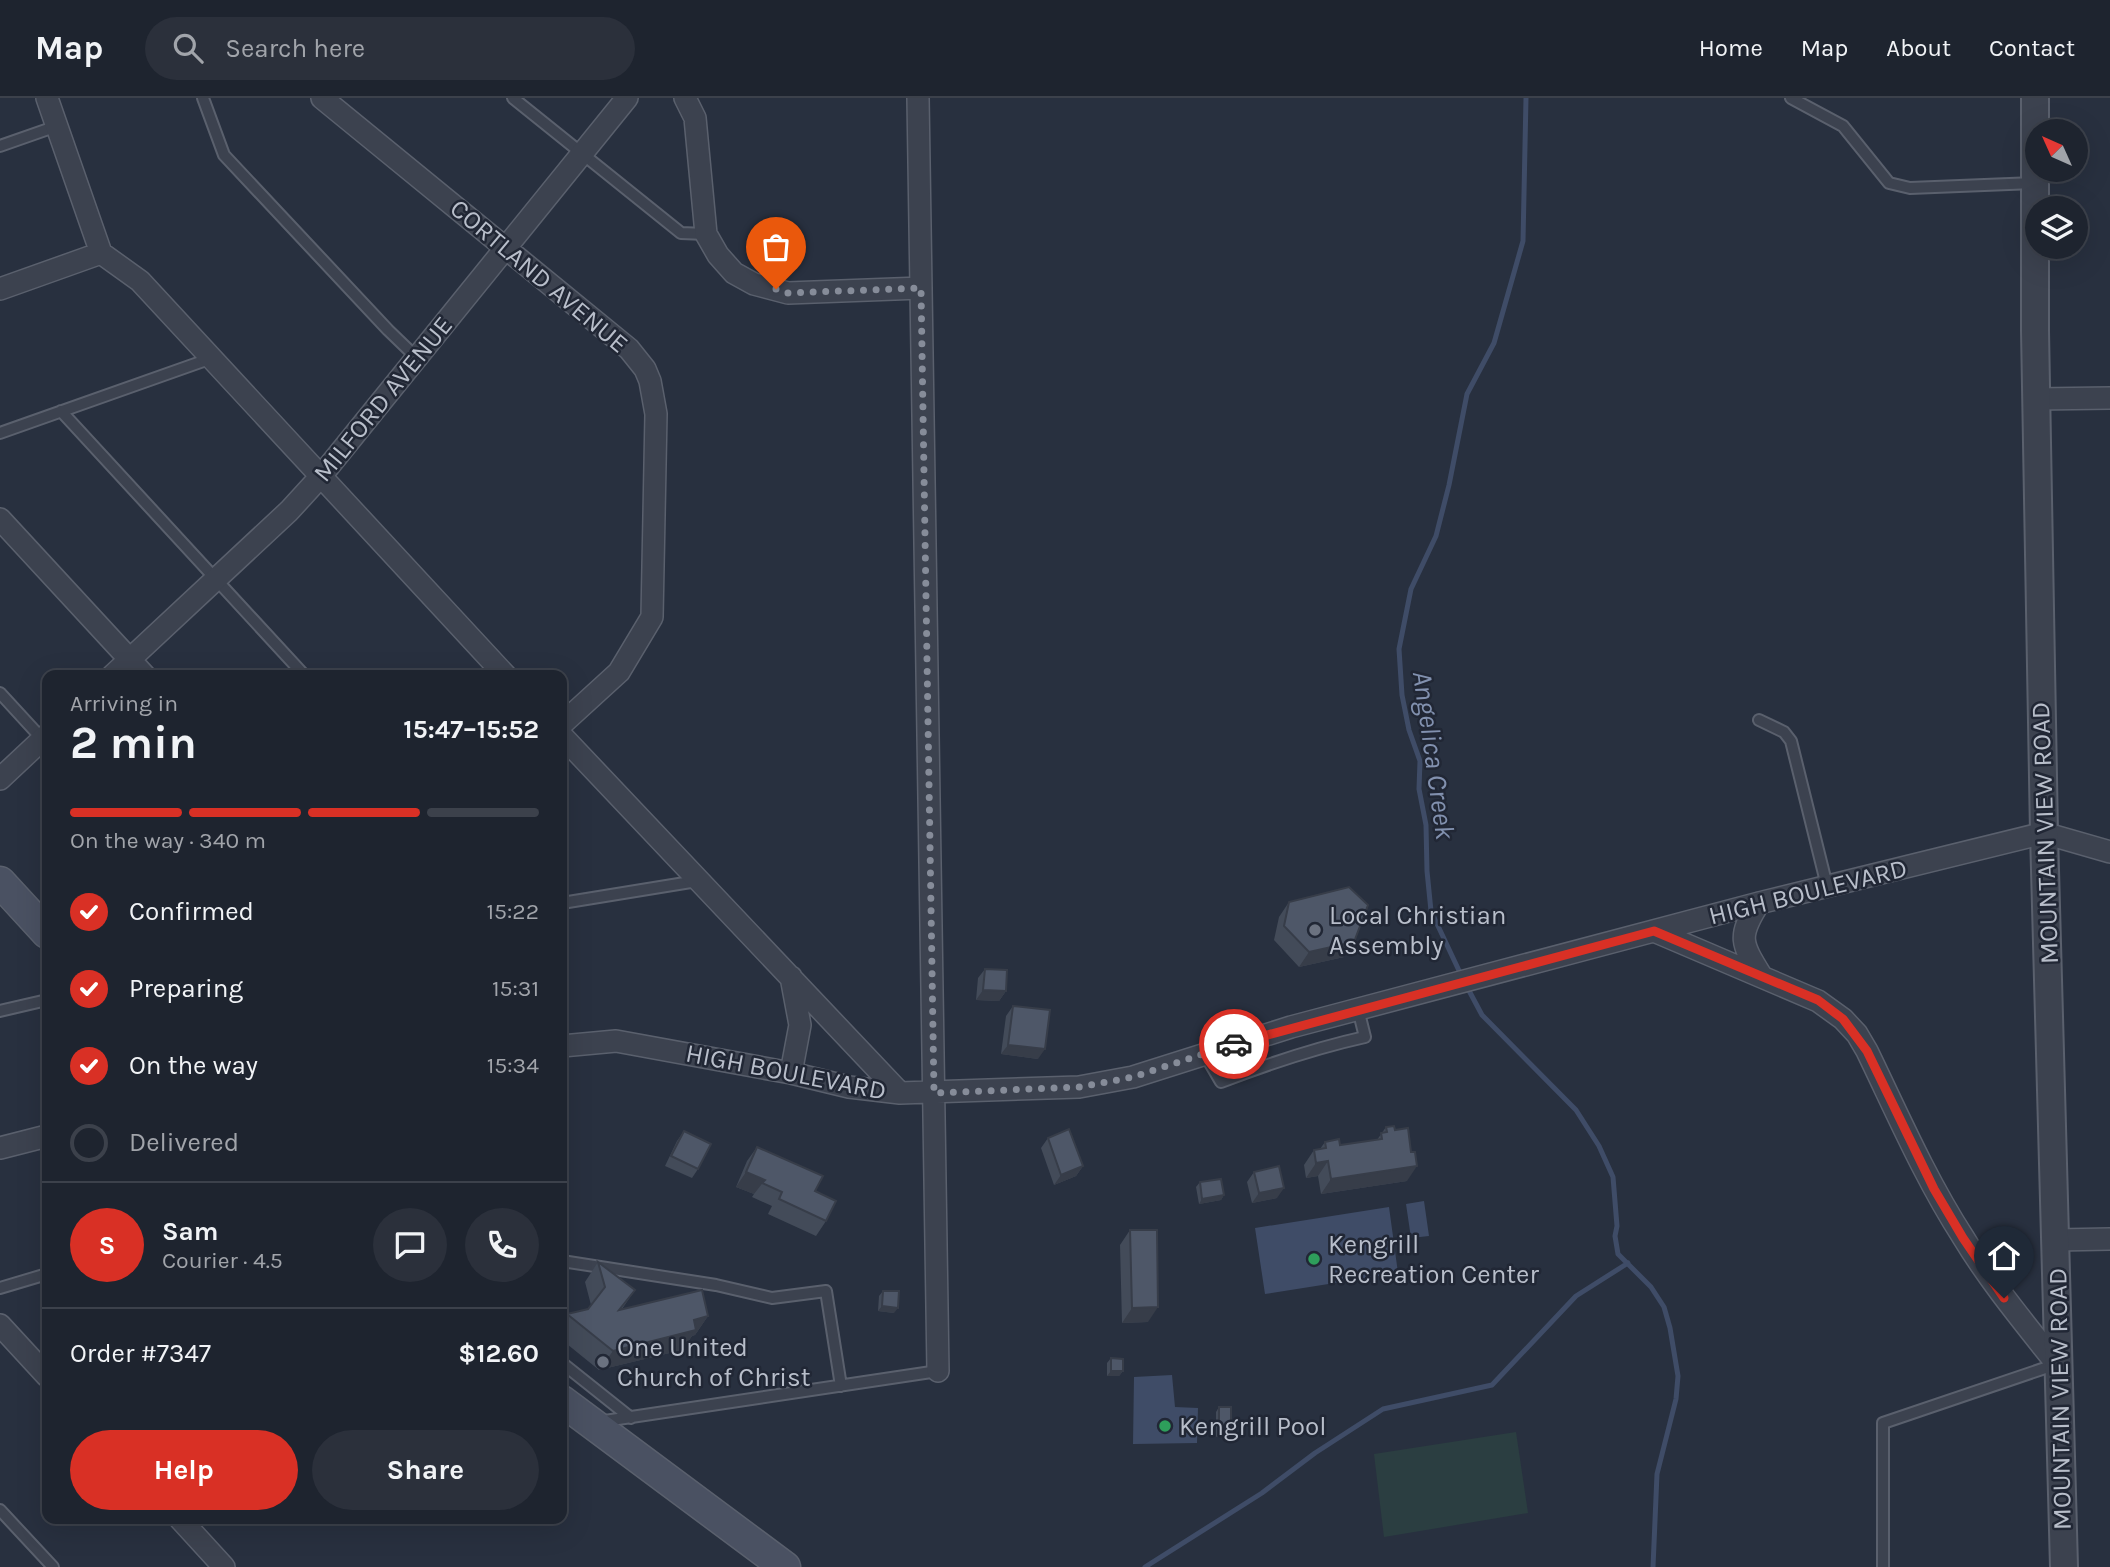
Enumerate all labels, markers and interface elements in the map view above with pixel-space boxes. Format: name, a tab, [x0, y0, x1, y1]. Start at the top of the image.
search box	[145, 17, 635, 80]
text: Map	[35, 29, 103, 67]
icon: search	[169, 29, 207, 67]
text: Search here	[225, 33, 365, 64]
text: Home	[1699, 34, 1763, 62]
text: Map	[1801, 34, 1848, 62]
text: About	[1886, 34, 1951, 62]
text: Contact	[1989, 34, 2075, 62]
north arrow	[2025, 119, 2088, 182]
map controls	[2025, 119, 2088, 259]
street label: CORTLAND AVENUE	[444, 193, 634, 359]
button: layers	[2025, 196, 2088, 259]
pin	[746, 217, 806, 289]
icon: bag	[757, 228, 795, 266]
street label: MILFORD AVENUE	[307, 310, 459, 488]
water label: Angelica Creek	[1406, 669, 1462, 842]
text: Arriving in	[70, 690, 178, 717]
street label: MOUNTAIN VIEW ROAD	[2025, 701, 2065, 965]
text: 15:47–15:52	[403, 714, 539, 745]
text: 2 min	[70, 716, 197, 770]
text: On the way · 340 m	[70, 827, 266, 854]
street label: HIGH BOULEVARD	[1706, 852, 1910, 932]
icon: check	[70, 893, 108, 931]
text: Confirmed	[129, 896, 254, 927]
text: 15:22	[486, 898, 539, 925]
place label: Local Christian Assembly	[1329, 900, 1507, 961]
marker: Local Christian Assembly	[1307, 922, 1323, 938]
icon: check	[70, 970, 108, 1008]
text: Preparing	[129, 973, 243, 1004]
text: 15:31	[492, 975, 539, 1002]
courier	[1199, 1009, 1269, 1079]
icon: car	[1215, 1025, 1253, 1063]
street label: HIGH BOULEVARD	[683, 1037, 889, 1107]
icon: check	[70, 1047, 108, 1085]
text: On the way	[129, 1050, 258, 1081]
text: 15:34	[487, 1052, 539, 1079]
text: Delivered	[129, 1127, 239, 1158]
button: chat	[373, 1208, 447, 1282]
button: phone	[465, 1208, 539, 1282]
text: Sam	[162, 1216, 218, 1247]
pin	[1974, 1226, 2034, 1298]
place label: Kengrill Recreation Center	[1328, 1229, 1539, 1290]
text: S	[99, 1230, 115, 1261]
icon: home	[1985, 1237, 2023, 1275]
text: Courier · 4.5	[162, 1247, 283, 1274]
marker: Kengrill Recreation Center	[1306, 1251, 1322, 1267]
street label: MOUNTAIN VIEW ROAD	[2042, 1268, 2078, 1530]
place label: One United Church of Christ	[617, 1332, 811, 1393]
text: Order #7347	[70, 1338, 211, 1369]
text: $12.60	[458, 1338, 539, 1369]
marker: One United Church of Christ	[595, 1354, 611, 1370]
place label: Kengrill Pool	[1179, 1411, 1327, 1442]
marker: Kengrill Pool	[1157, 1418, 1173, 1434]
button: Help	[70, 1430, 298, 1510]
button: Share	[312, 1430, 539, 1510]

